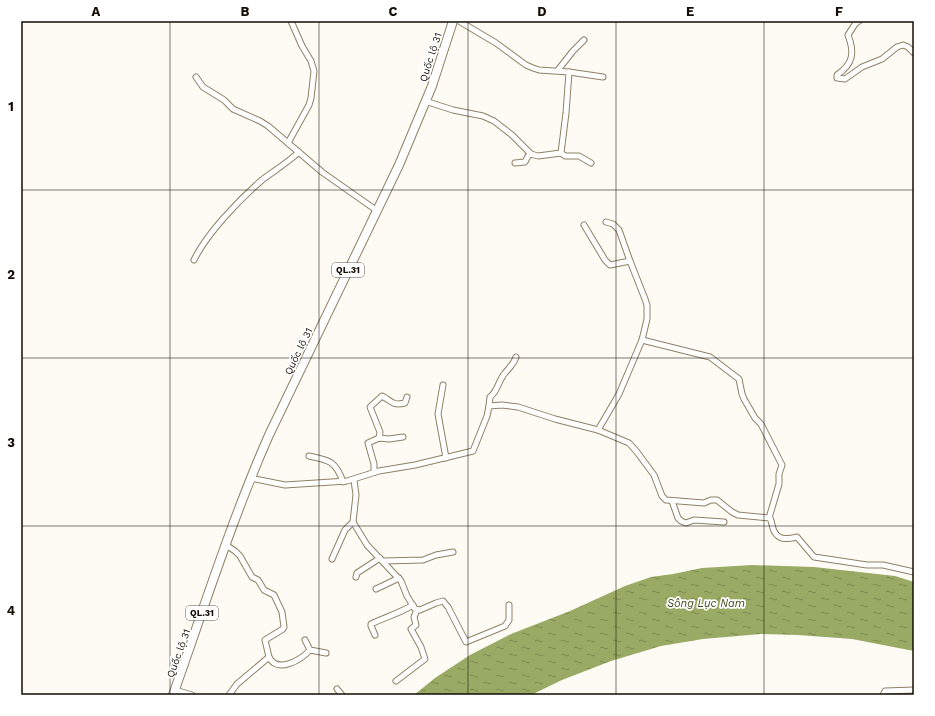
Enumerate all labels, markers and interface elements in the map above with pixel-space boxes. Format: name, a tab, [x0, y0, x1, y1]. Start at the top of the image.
text: A	[92, 4, 101, 19]
text: B	[241, 4, 250, 19]
text: C	[389, 4, 398, 19]
text: D	[537, 4, 547, 19]
text: E	[686, 4, 694, 19]
text: F	[835, 4, 843, 19]
street label: Quốc lộ 31	[417, 31, 444, 83]
text: 1	[8, 99, 14, 114]
road number: QL.31	[332, 263, 364, 277]
text: 2	[7, 267, 15, 282]
street label: Quốc lộ 31	[282, 326, 315, 376]
text: 3	[7, 435, 15, 450]
water label: Sông Lục Nam	[667, 597, 745, 610]
text: 4	[7, 603, 16, 618]
road number: QL.31	[186, 606, 218, 620]
street label: Quốc lộ 31	[165, 627, 192, 679]

